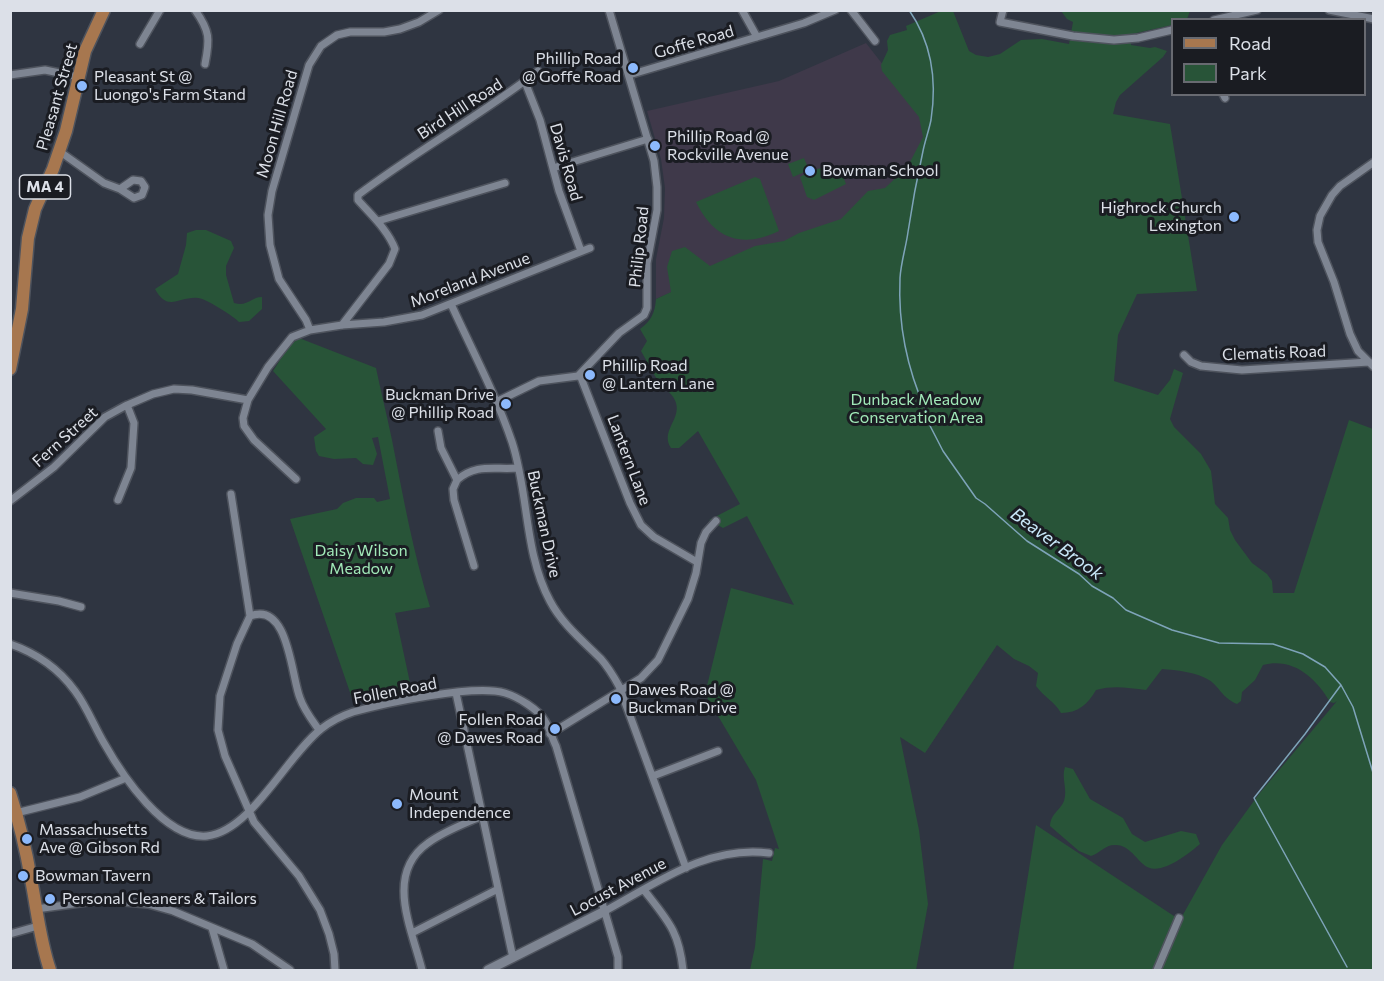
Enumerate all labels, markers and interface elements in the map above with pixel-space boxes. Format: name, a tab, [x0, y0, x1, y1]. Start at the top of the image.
legend	[1171, 18, 1366, 96]
street label: Goffe Road	[652, 21, 736, 63]
text: Road	[1229, 32, 1271, 54]
street label: Pleasant Street	[33, 41, 81, 153]
place label: Phillip Road @ Goffe Road	[522, 49, 621, 87]
marker: Phillip Road @ Goffe Road	[626, 61, 640, 75]
text: Park	[1229, 62, 1267, 84]
place label: Pleasant St @ Luongo's Farm Stand	[94, 67, 246, 105]
street label: Moon Hill Road	[252, 68, 302, 180]
street label: Bird Hill Road	[414, 74, 506, 144]
marker: Pleasant St @ Luongo's Farm Stand	[75, 79, 89, 93]
street label: Davis Road	[546, 121, 586, 203]
place label: Phillip Road @ Rockville Avenue	[667, 127, 789, 165]
marker: Phillip Road @ Rockville Avenue	[648, 139, 662, 153]
place label: Bowman School	[822, 161, 939, 181]
marker: Bowman School	[803, 164, 817, 178]
road number: MA 4	[20, 175, 70, 199]
place label: Highrock Church Lexington	[1100, 198, 1222, 236]
street label: Philip Road	[625, 206, 653, 288]
marker: Highrock Church Lexington	[1227, 210, 1241, 224]
street label: Moreland Avenue	[407, 248, 533, 312]
street label: Clematis Road	[1222, 342, 1326, 364]
place label: Phillip Road @ Lantern Lane	[602, 356, 715, 394]
marker: Phillip Road @ Lantern Lane	[583, 368, 597, 382]
place label: Buckman Drive @ Phillip Road	[385, 385, 494, 423]
park label: Dunback Meadow Conservation Area	[849, 390, 983, 428]
marker: Buckman Drive @ Phillip Road	[499, 397, 513, 411]
street label: Fern Street	[28, 403, 102, 471]
street label: Lantern Lane	[603, 412, 655, 508]
street label: Buckman Drive	[523, 469, 565, 579]
water label: Beaver Brook	[1007, 503, 1107, 585]
park label: Daisy Wilson Meadow	[314, 541, 408, 579]
street label: Follen Road	[352, 674, 438, 708]
place label: Dawes Road @ Buckman Drive	[628, 680, 737, 718]
marker: Dawes Road @ Buckman Drive	[609, 692, 623, 706]
place label: Follen Road @ Dawes Road	[437, 710, 543, 748]
marker: Follen Road @ Dawes Road	[548, 722, 562, 736]
place label: Mount Independence	[409, 785, 511, 823]
marker: Mount Independence	[390, 797, 404, 811]
place label: Massachusetts Ave @ Gibson Rd	[39, 820, 160, 858]
marker: Massachusetts Ave @ Gibson Rd	[20, 832, 34, 846]
street label: Locust Avenue	[567, 854, 669, 920]
place label: Bowman Tavern	[35, 866, 151, 886]
marker: Bowman Tavern	[16, 869, 30, 883]
place label: Personal Cleaners & Tailors	[62, 889, 257, 909]
marker: Personal Cleaners & Tailors	[43, 892, 57, 906]

